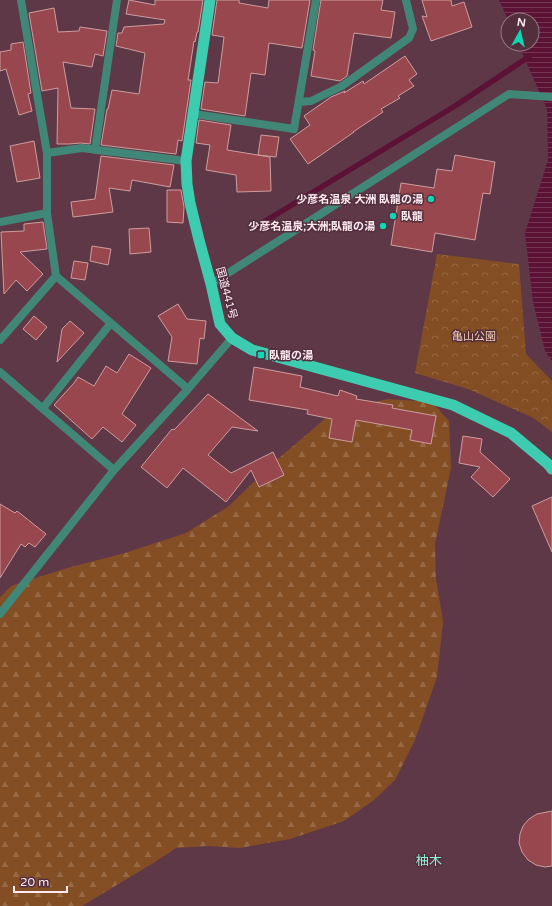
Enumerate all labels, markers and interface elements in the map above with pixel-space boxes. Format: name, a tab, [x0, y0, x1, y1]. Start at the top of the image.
north arrow	[500, 12, 540, 52]
text: N	[516, 16, 527, 30]
place label: 少彦名温泉 大洲 臥龍の湯	[296, 193, 423, 206]
marker: 少彦名温泉 大洲 臥龍の湯	[426, 194, 436, 204]
place label: 臥龍	[401, 210, 423, 223]
marker: 臥龍	[388, 211, 398, 221]
place label: 少彦名温泉;大洲;臥龍の湯	[248, 220, 375, 233]
marker: 少彦名温泉;大洲;臥龍の湯	[378, 221, 388, 231]
street label: 国道441号	[213, 265, 240, 321]
park label: 亀山公園	[452, 330, 496, 343]
place label: 臥龍の湯	[269, 349, 313, 362]
marker: 臥龍の湯	[256, 350, 266, 360]
district label: 柚木	[416, 853, 442, 869]
scale bar	[14, 868, 67, 894]
text: 20 m	[20, 875, 49, 889]

